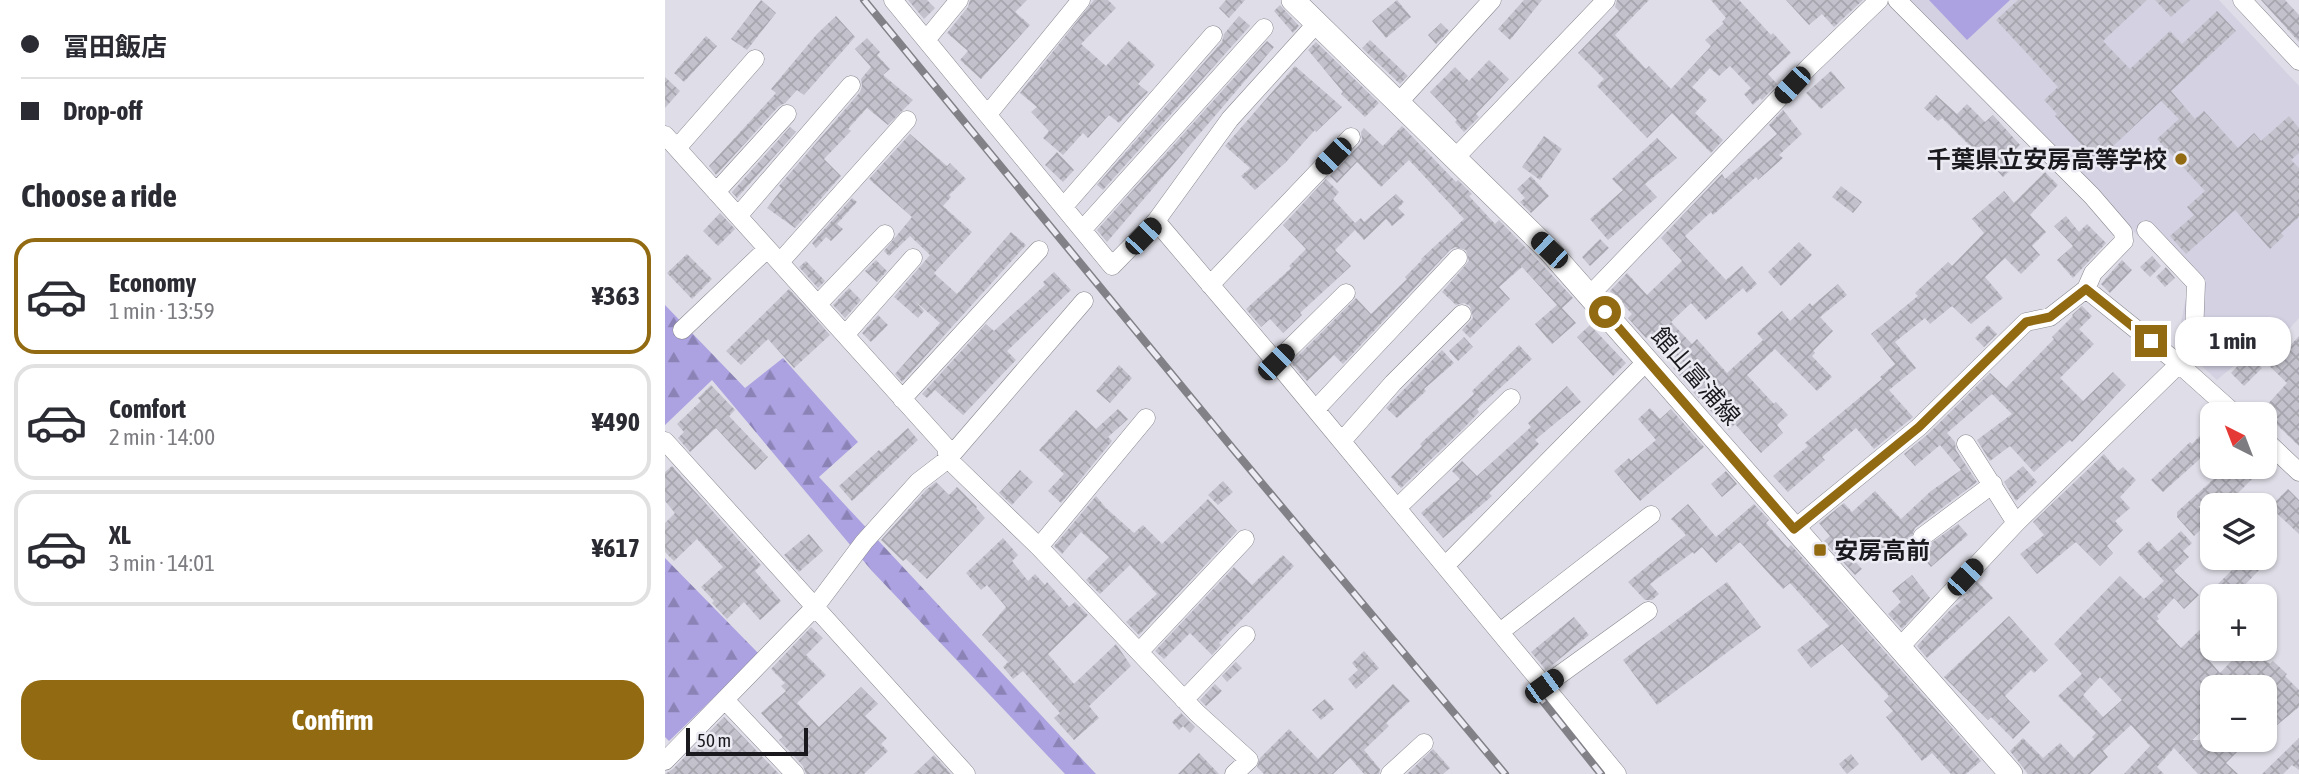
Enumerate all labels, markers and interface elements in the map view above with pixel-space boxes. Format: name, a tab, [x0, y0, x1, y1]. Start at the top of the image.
text: 冨田飯店	[63, 32, 167, 62]
car	[1770, 62, 1815, 108]
text: Drop-off	[63, 96, 143, 126]
car	[1311, 134, 1356, 178]
place label: 千葉県立安房高等学校	[1927, 146, 2167, 173]
marker: 千葉県立安房高等学校	[2173, 151, 2189, 167]
text: Choose a ride	[21, 177, 177, 214]
car	[1121, 214, 1166, 258]
car	[1527, 228, 1572, 272]
icon: car	[25, 265, 88, 328]
text: Economy	[109, 268, 196, 298]
text: ¥363	[592, 281, 640, 311]
route start	[1589, 296, 1621, 328]
text: 1 min · 13:59	[109, 298, 215, 324]
callout: 1 min	[2175, 316, 2291, 366]
street label: 館山富浦線	[1646, 322, 1746, 430]
route end	[2135, 325, 2167, 357]
text: 1 min	[2210, 328, 2256, 354]
car	[1254, 340, 1299, 384]
icon: car	[25, 391, 88, 454]
text: Comfort	[109, 394, 186, 424]
north arrow	[2200, 402, 2277, 480]
map controls	[2200, 402, 2277, 752]
text: ¥490	[592, 407, 640, 437]
text: 2 min · 14:00	[109, 424, 215, 450]
button: layers	[2200, 493, 2277, 570]
icon: car	[25, 517, 88, 580]
text: XL	[109, 520, 131, 550]
text: ¥617	[592, 533, 640, 563]
place label: 安房高前	[1834, 537, 1930, 564]
marker: 安房高前	[1812, 542, 1828, 558]
text: 3 min · 14:01	[109, 550, 215, 576]
car	[1943, 554, 1988, 600]
button: +	[2200, 584, 2277, 661]
car	[1521, 665, 1568, 707]
button: −	[2200, 675, 2277, 752]
button: Confirm	[21, 680, 644, 760]
scale bar	[686, 725, 809, 757]
text: 50 m	[697, 729, 731, 751]

